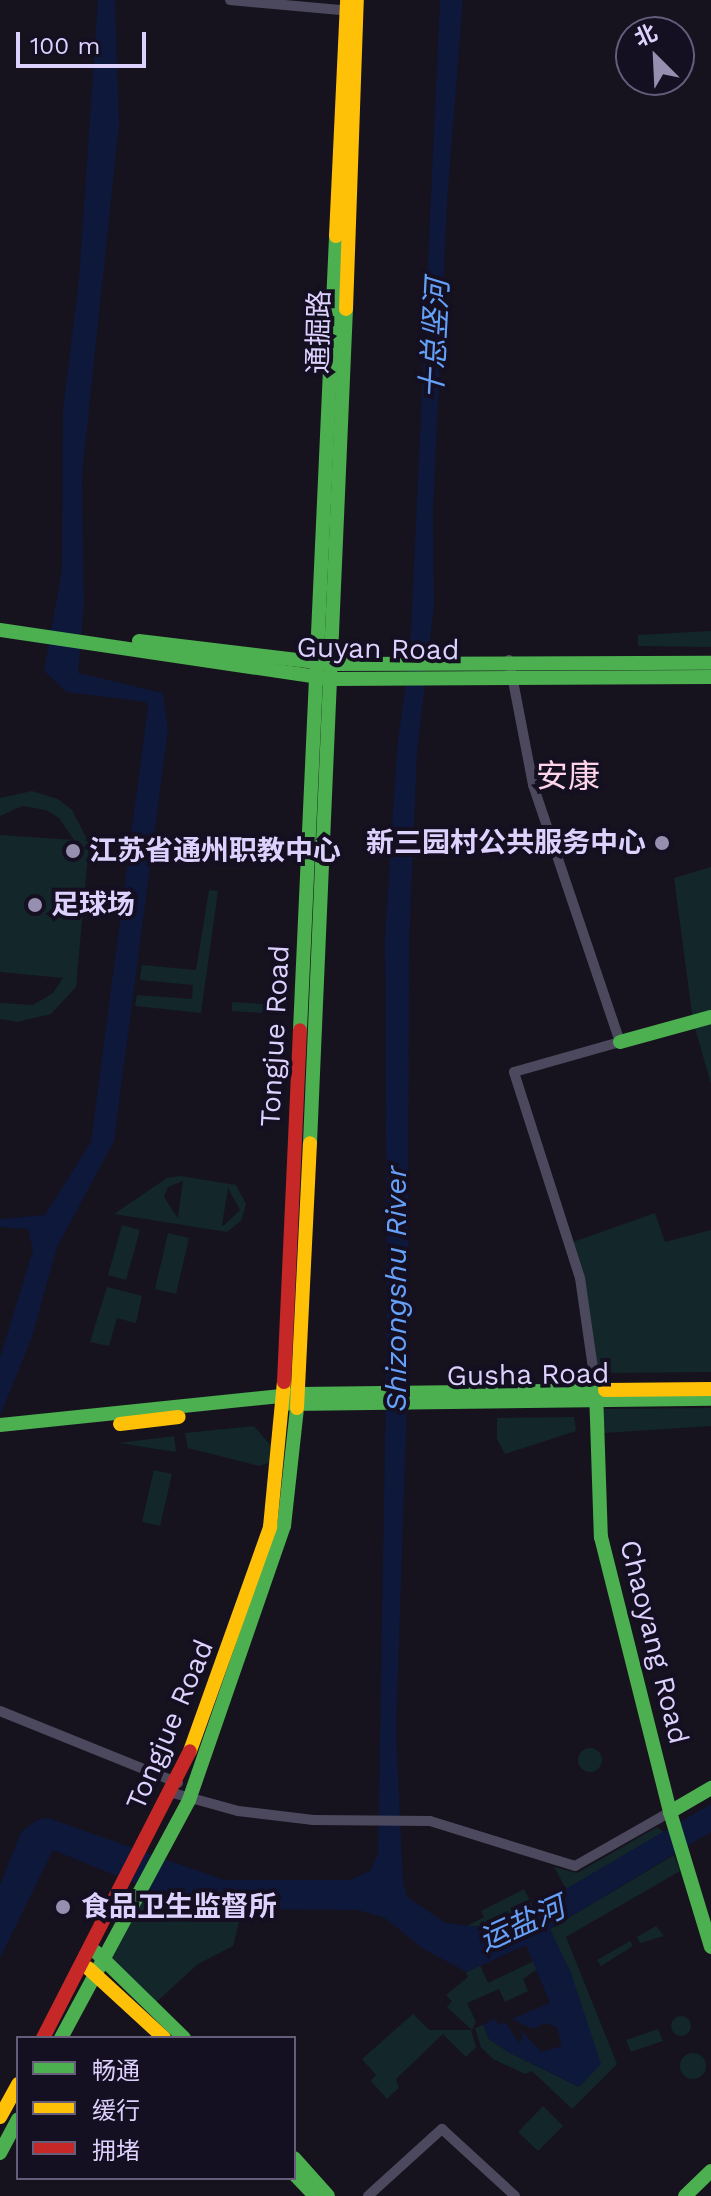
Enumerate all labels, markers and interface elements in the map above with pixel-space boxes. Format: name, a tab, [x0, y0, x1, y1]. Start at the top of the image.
scale bar	[20, 16, 150, 66]
north arrow	[615, 16, 695, 96]
text: 北	[631, 20, 661, 51]
text: 100 m	[30, 32, 100, 60]
water label: 十总竖河	[414, 278, 456, 400]
street label: 通掘路	[301, 290, 337, 374]
street label: Guyan Road	[296, 631, 460, 667]
district label: 安康	[536, 757, 600, 795]
place label: 新三园村公共服务中心	[366, 826, 646, 860]
place label: 江苏省通州职教中心	[89, 834, 341, 868]
marker: 新三园村公共服务中心	[653, 834, 671, 852]
marker: 江苏省通州职教中心	[64, 842, 82, 860]
place label: 足球场	[51, 888, 135, 922]
marker: 足球场	[26, 896, 44, 914]
street label: Tongjue Road	[253, 944, 297, 1128]
water label: Shizongshu River	[378, 1166, 414, 1412]
street label: Gusha Road	[446, 1357, 610, 1393]
street label: Chaoyang Road	[612, 1537, 696, 1747]
street label: Tongjue Road	[119, 1635, 221, 1815]
water label: 运盐河	[474, 1889, 570, 1959]
place label: 食品卫生监督所	[81, 1890, 277, 1924]
marker: 食品卫生监督所	[52, 1896, 74, 1918]
legend	[16, 2036, 296, 2180]
text: 畅通	[92, 2057, 140, 2085]
text: 缓行	[92, 2097, 140, 2125]
text: 拥堵	[92, 2137, 140, 2165]

